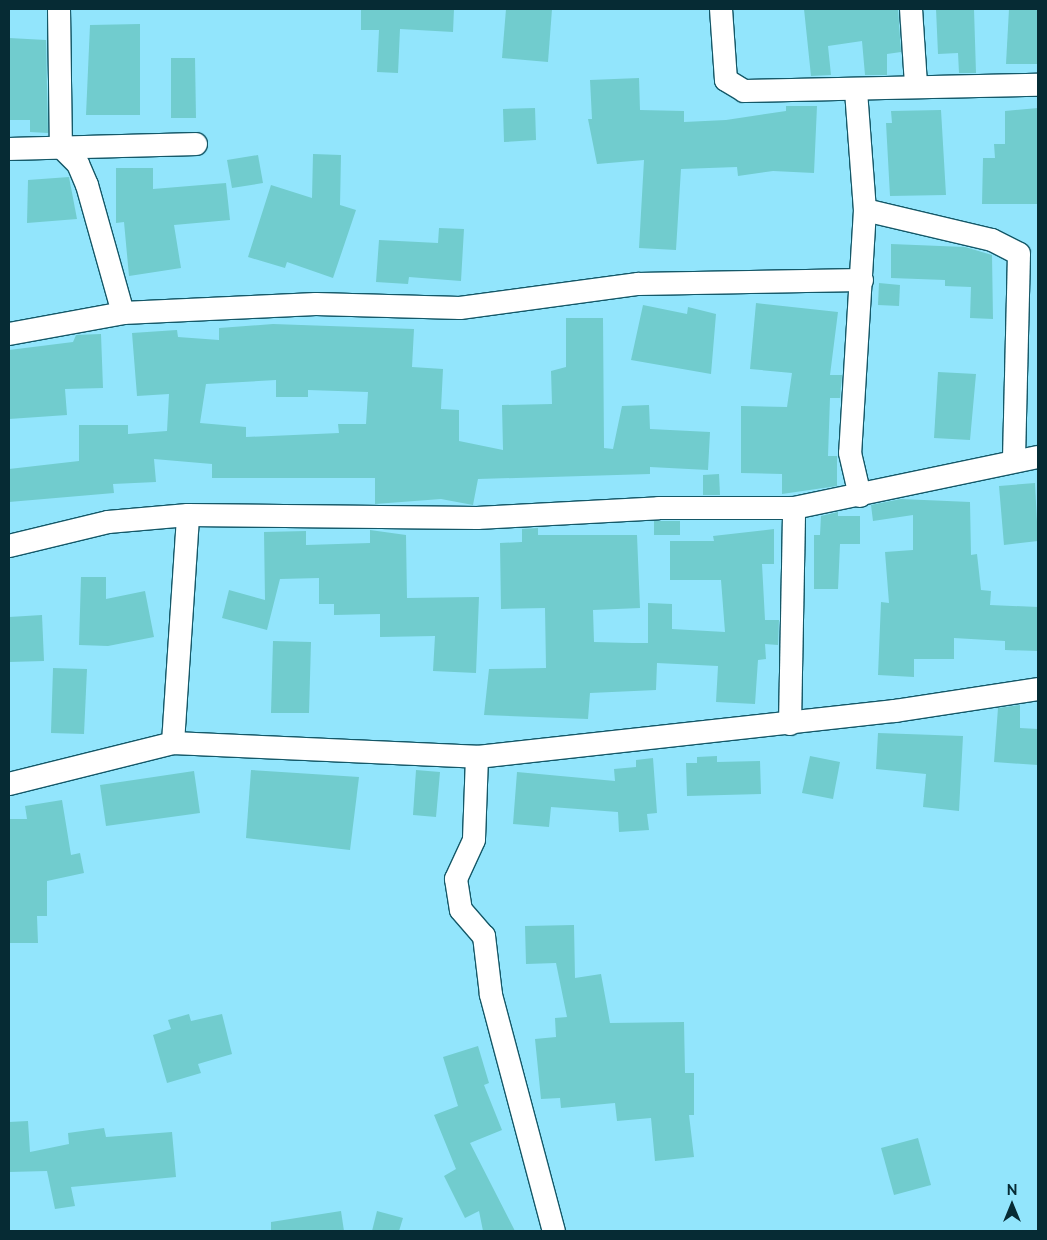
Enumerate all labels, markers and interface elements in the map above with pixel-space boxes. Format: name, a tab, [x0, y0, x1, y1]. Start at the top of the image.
north arrow	[987, 1180, 1037, 1230]
text: N	[1007, 1182, 1017, 1198]

